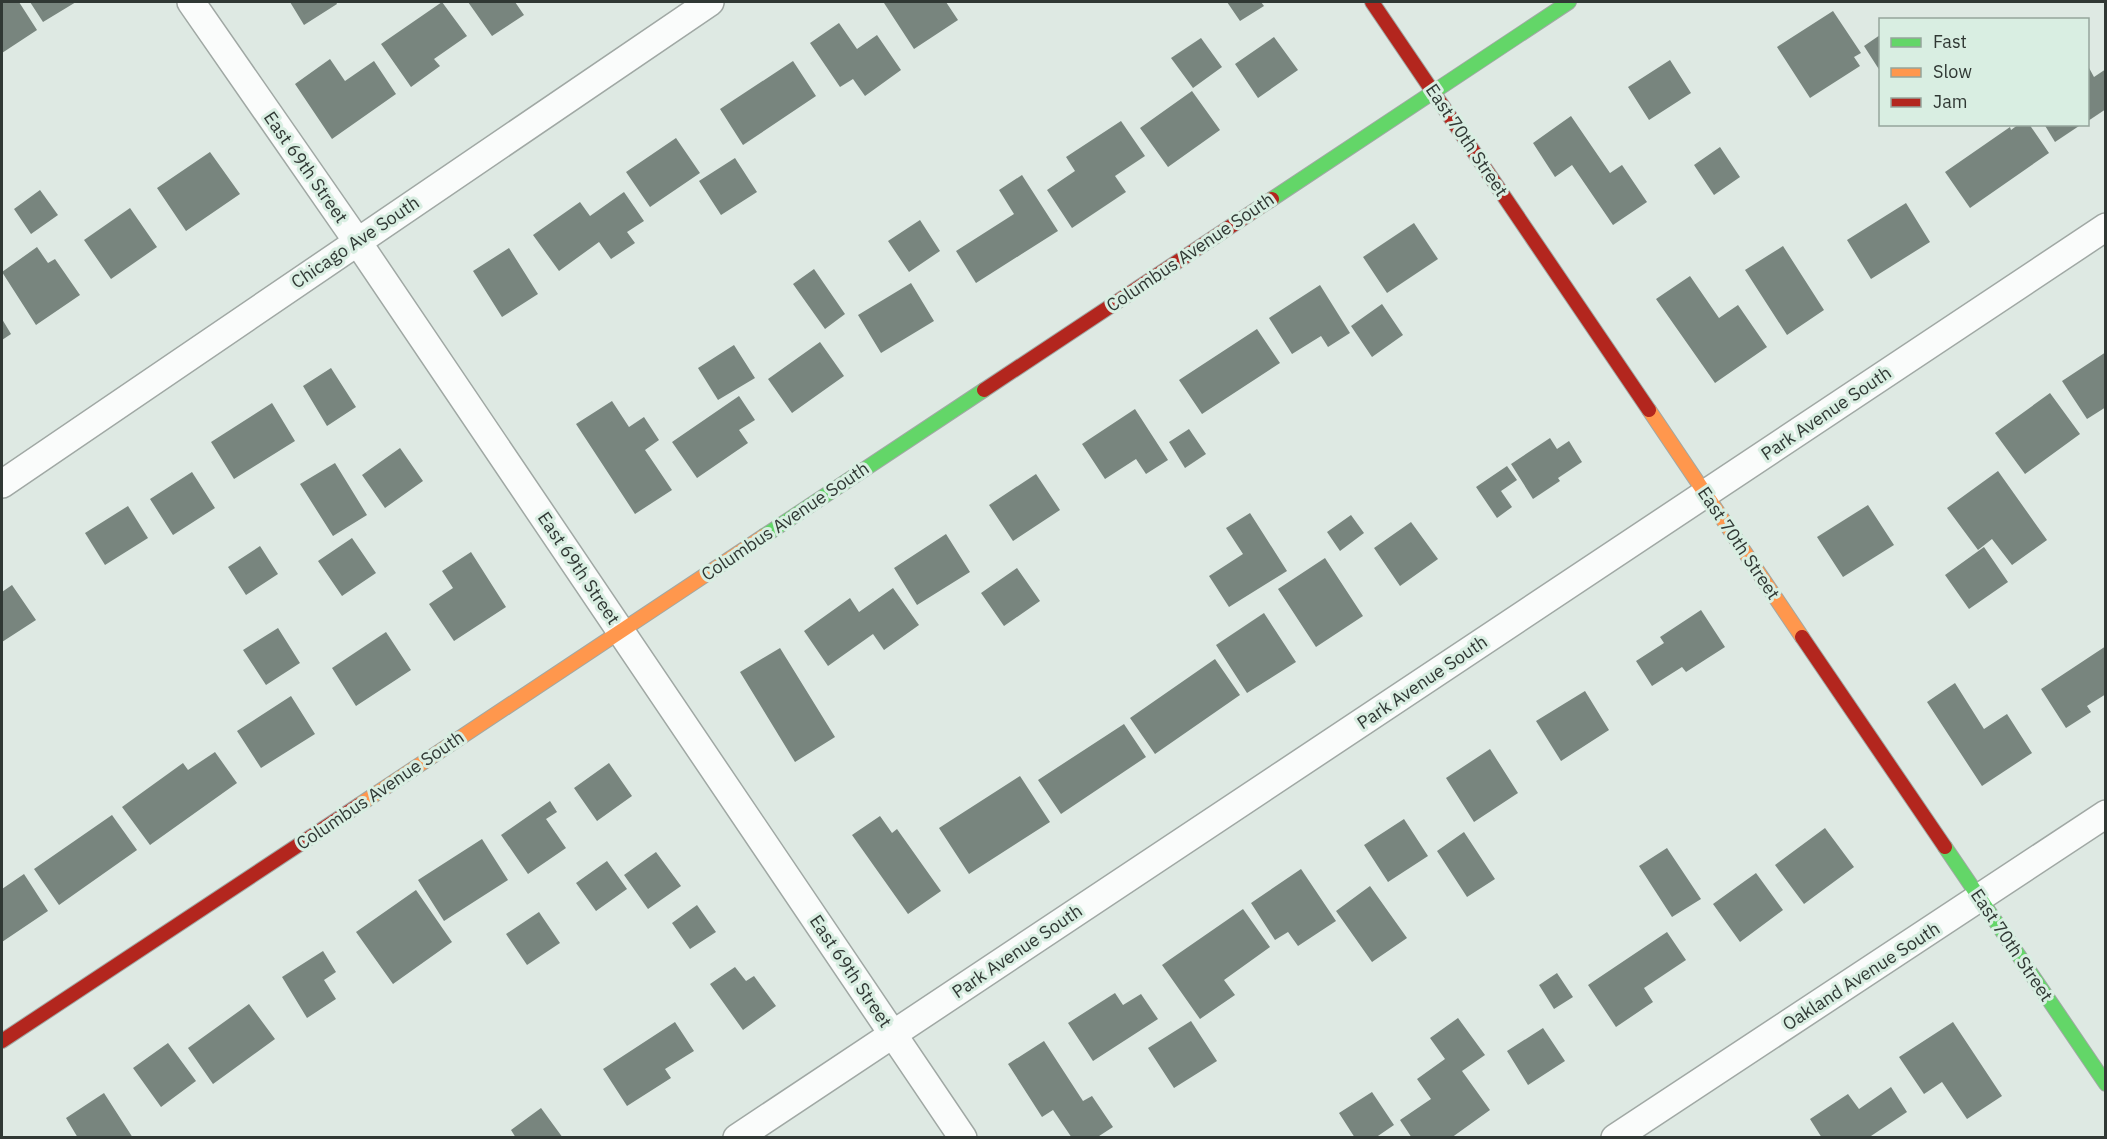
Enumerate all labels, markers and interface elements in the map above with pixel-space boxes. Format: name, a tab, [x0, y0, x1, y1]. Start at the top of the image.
legend	[1879, 18, 2089, 126]
text: Fast	[1933, 30, 1967, 53]
text: Slow	[1933, 60, 1972, 83]
street label: East 70th Street	[1421, 79, 1513, 201]
text: Jam	[1933, 90, 1968, 113]
street label: East 69th Street	[259, 107, 353, 227]
street label: Columbus Avenue South	[1102, 187, 1278, 317]
street label: Chicago Ave South	[287, 191, 423, 293]
street label: Park Avenue South	[1756, 361, 1896, 465]
street label: Columbus Avenue South	[697, 456, 873, 586]
street label: East 70th Street	[1693, 482, 1785, 604]
street label: East 69th Street	[533, 507, 625, 629]
street label: Park Avenue South	[1352, 630, 1492, 734]
street label: Columbus Avenue South	[292, 725, 468, 855]
street label: East 70th Street	[1966, 884, 2058, 1006]
street label: Park Avenue South	[947, 899, 1087, 1003]
street label: East 69th Street	[805, 910, 897, 1032]
street label: Oakland Avenue South	[1778, 917, 1944, 1035]

